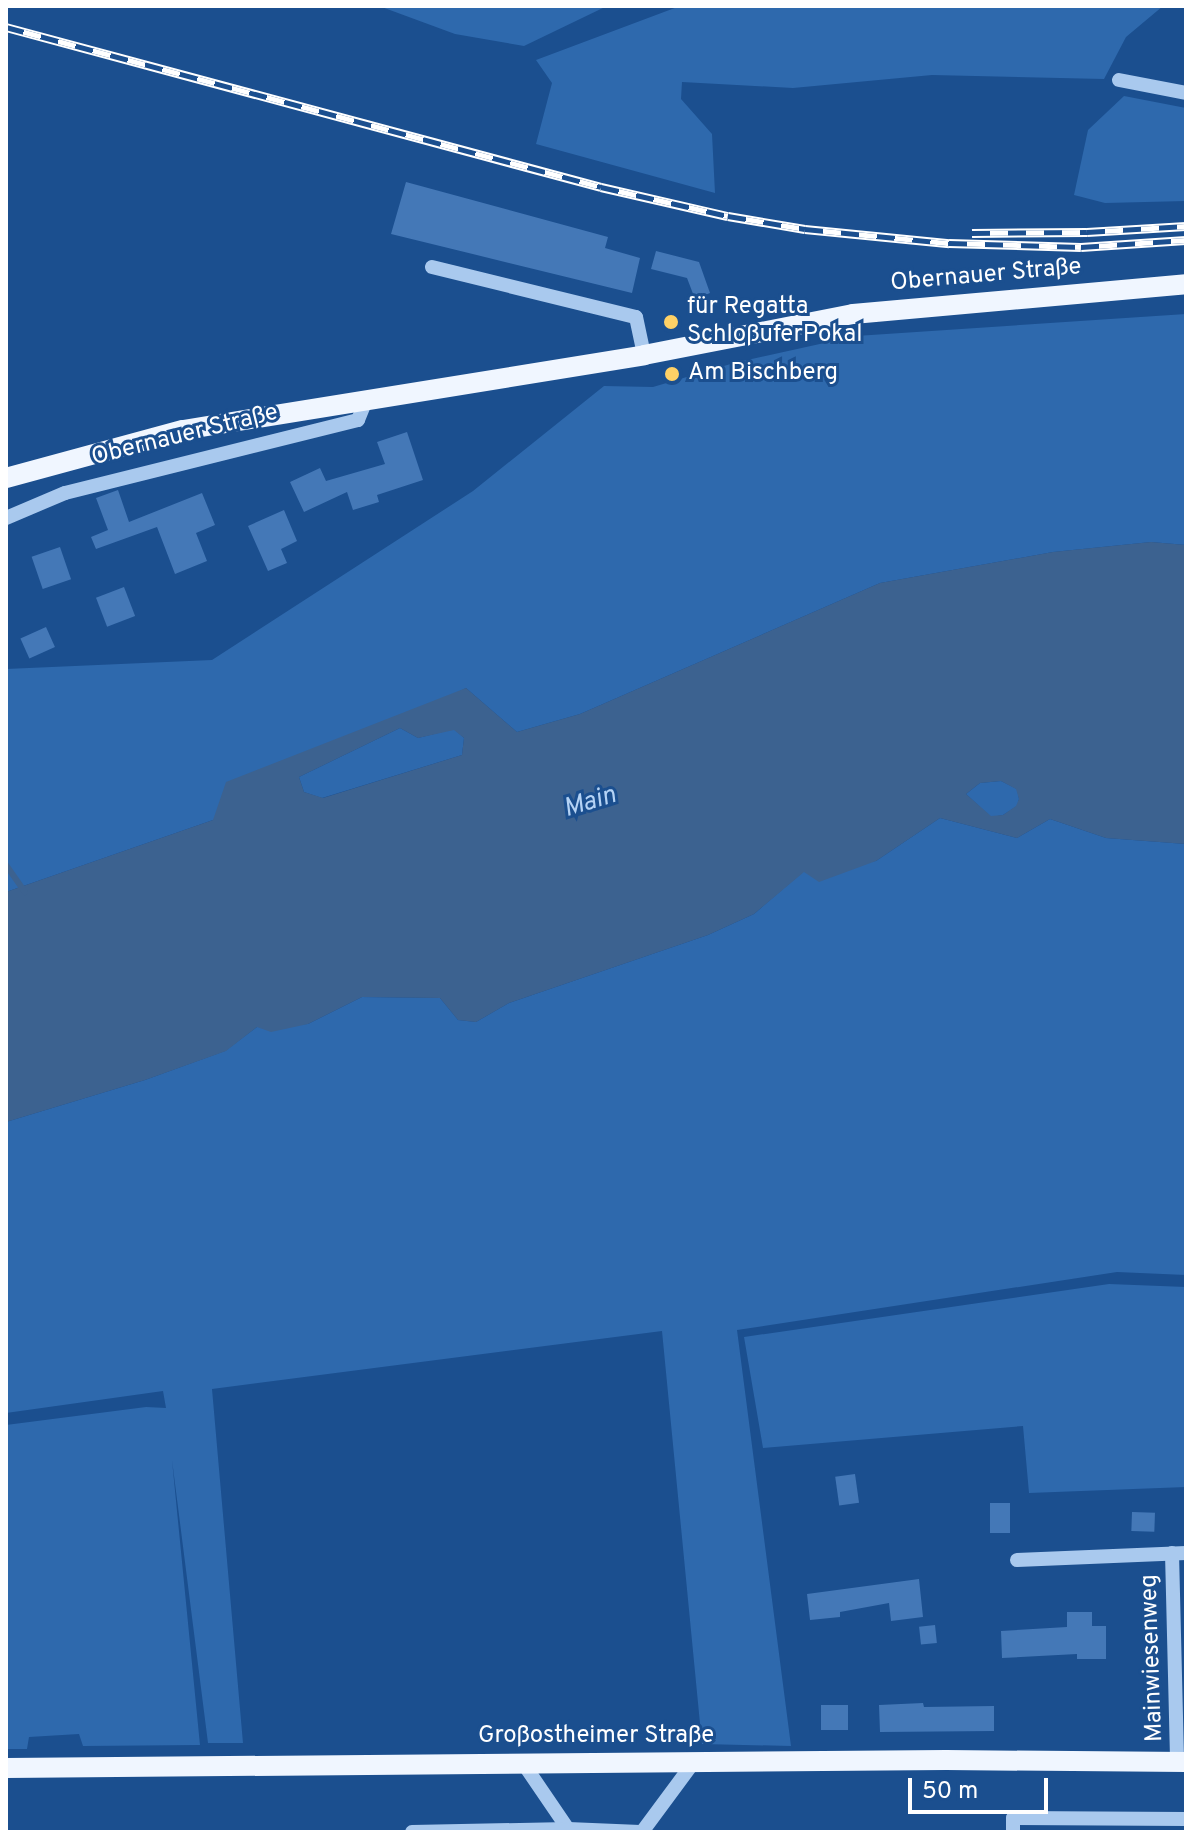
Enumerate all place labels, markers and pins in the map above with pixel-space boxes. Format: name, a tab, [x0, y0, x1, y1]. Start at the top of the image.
place label: für Regatta SchloßuferPokal	[687, 294, 862, 350]
marker: für Regatta SchloßuferPokal	[662, 313, 680, 331]
place label: Am Bischberg	[688, 360, 838, 388]
marker: Am Bischberg	[663, 365, 681, 383]

